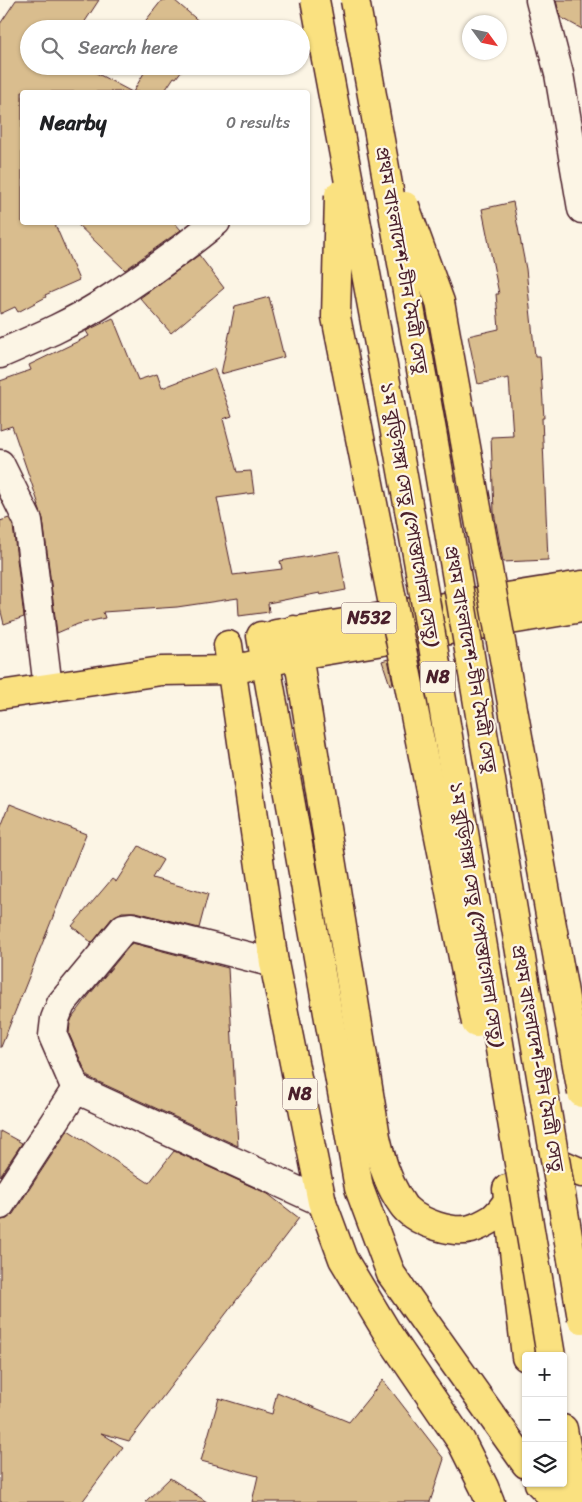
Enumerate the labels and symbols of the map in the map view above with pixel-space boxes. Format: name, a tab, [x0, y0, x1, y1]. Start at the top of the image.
north arrow	[462, 15, 507, 60]
street label: প্রথম বাংলাদেশ-চীন মৈত্রী সেতু	[366, 143, 438, 377]
street label: ১ম বুড়িগঙ্গা সেতু (পোস্তাগোলা সেতু)	[371, 379, 450, 650]
street label: প্রথম বাংলাদেশ-চীন মৈত্রী সেতু	[435, 542, 507, 776]
road number: N532	[342, 602, 396, 634]
road number: N8	[420, 662, 456, 692]
street label: ১ম বুড়িগঙ্গা সেতু (পোস্তাগোলা সেতু)	[440, 779, 514, 1050]
street label: প্রথম বাংলাদেশ-চীন মৈত্রী সেতু	[502, 941, 574, 1175]
road number: N8	[282, 1078, 318, 1110]

